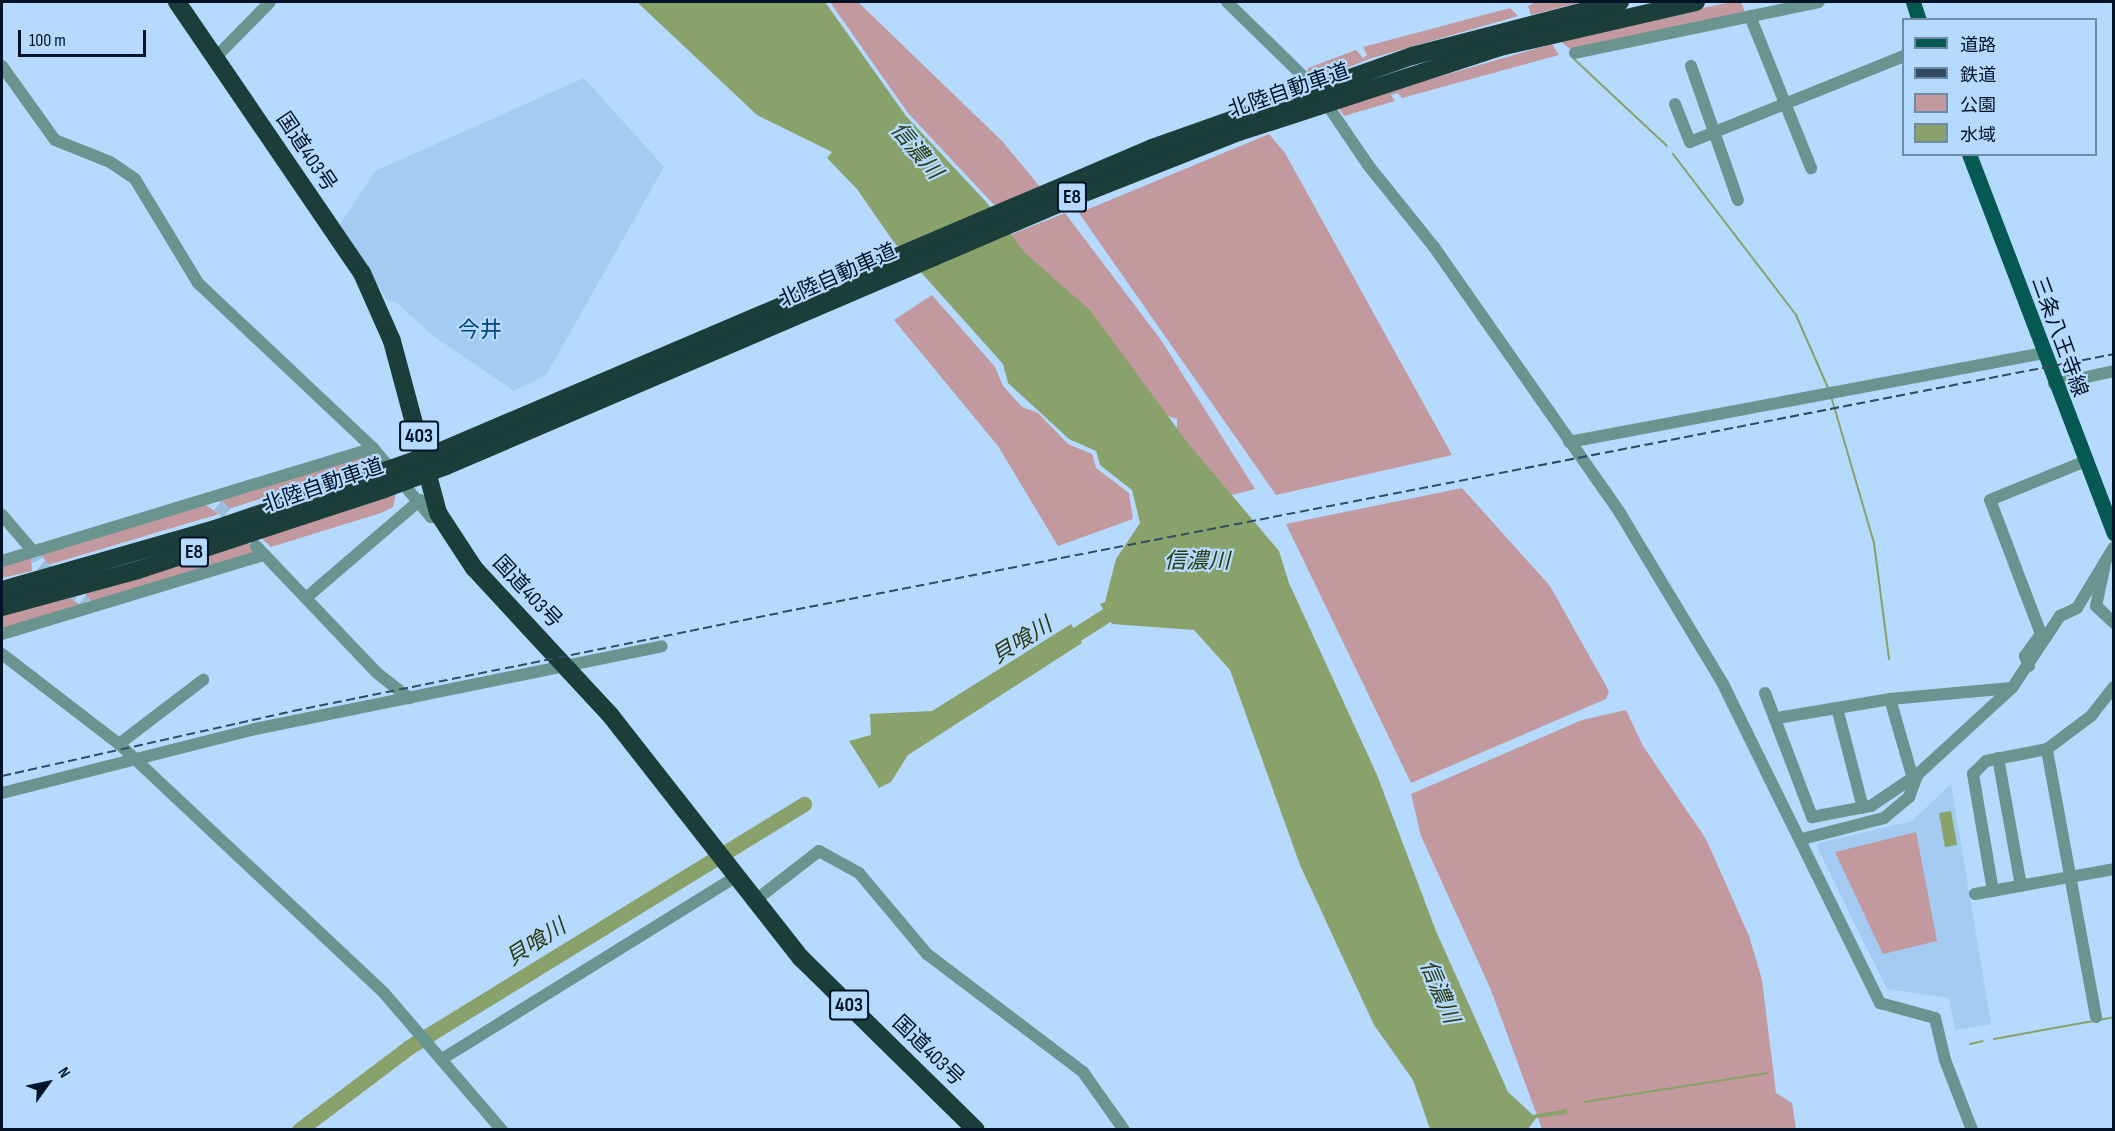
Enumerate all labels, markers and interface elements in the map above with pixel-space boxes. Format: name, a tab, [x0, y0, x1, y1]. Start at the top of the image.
scale bar	[21, 18, 148, 56]
legend	[1902, 18, 2097, 156]
text: 100 m	[29, 30, 66, 51]
text: 道路	[1960, 35, 1996, 56]
street label: 北陸自動車道	[1225, 59, 1353, 123]
text: 鉄道	[1960, 65, 1996, 86]
text: 公園	[1960, 95, 1996, 116]
street label: 国道403号	[270, 108, 342, 196]
water label: 信濃川	[885, 117, 947, 185]
text: 水域	[1960, 125, 1996, 146]
road number: E8	[1056, 180, 1088, 214]
street label: 北陸自動車道	[775, 239, 901, 313]
street label: 三条八王寺線	[2026, 273, 2092, 401]
district label: 今井	[458, 318, 502, 344]
road number: 403	[398, 419, 440, 453]
street label: 北陸自動車道	[259, 454, 387, 518]
road number: E8	[178, 535, 210, 569]
water label: 信濃川	[1164, 549, 1230, 575]
street label: 国道403号	[487, 551, 567, 633]
water label: 貝喰川	[987, 612, 1057, 670]
water label: 貝喰川	[501, 914, 571, 972]
water label: 信濃川	[1414, 956, 1464, 1028]
road number: 403	[828, 988, 870, 1022]
street label: 国道403号	[887, 1011, 969, 1091]
north arrow	[18, 1053, 78, 1113]
text: N	[53, 1064, 74, 1082]

